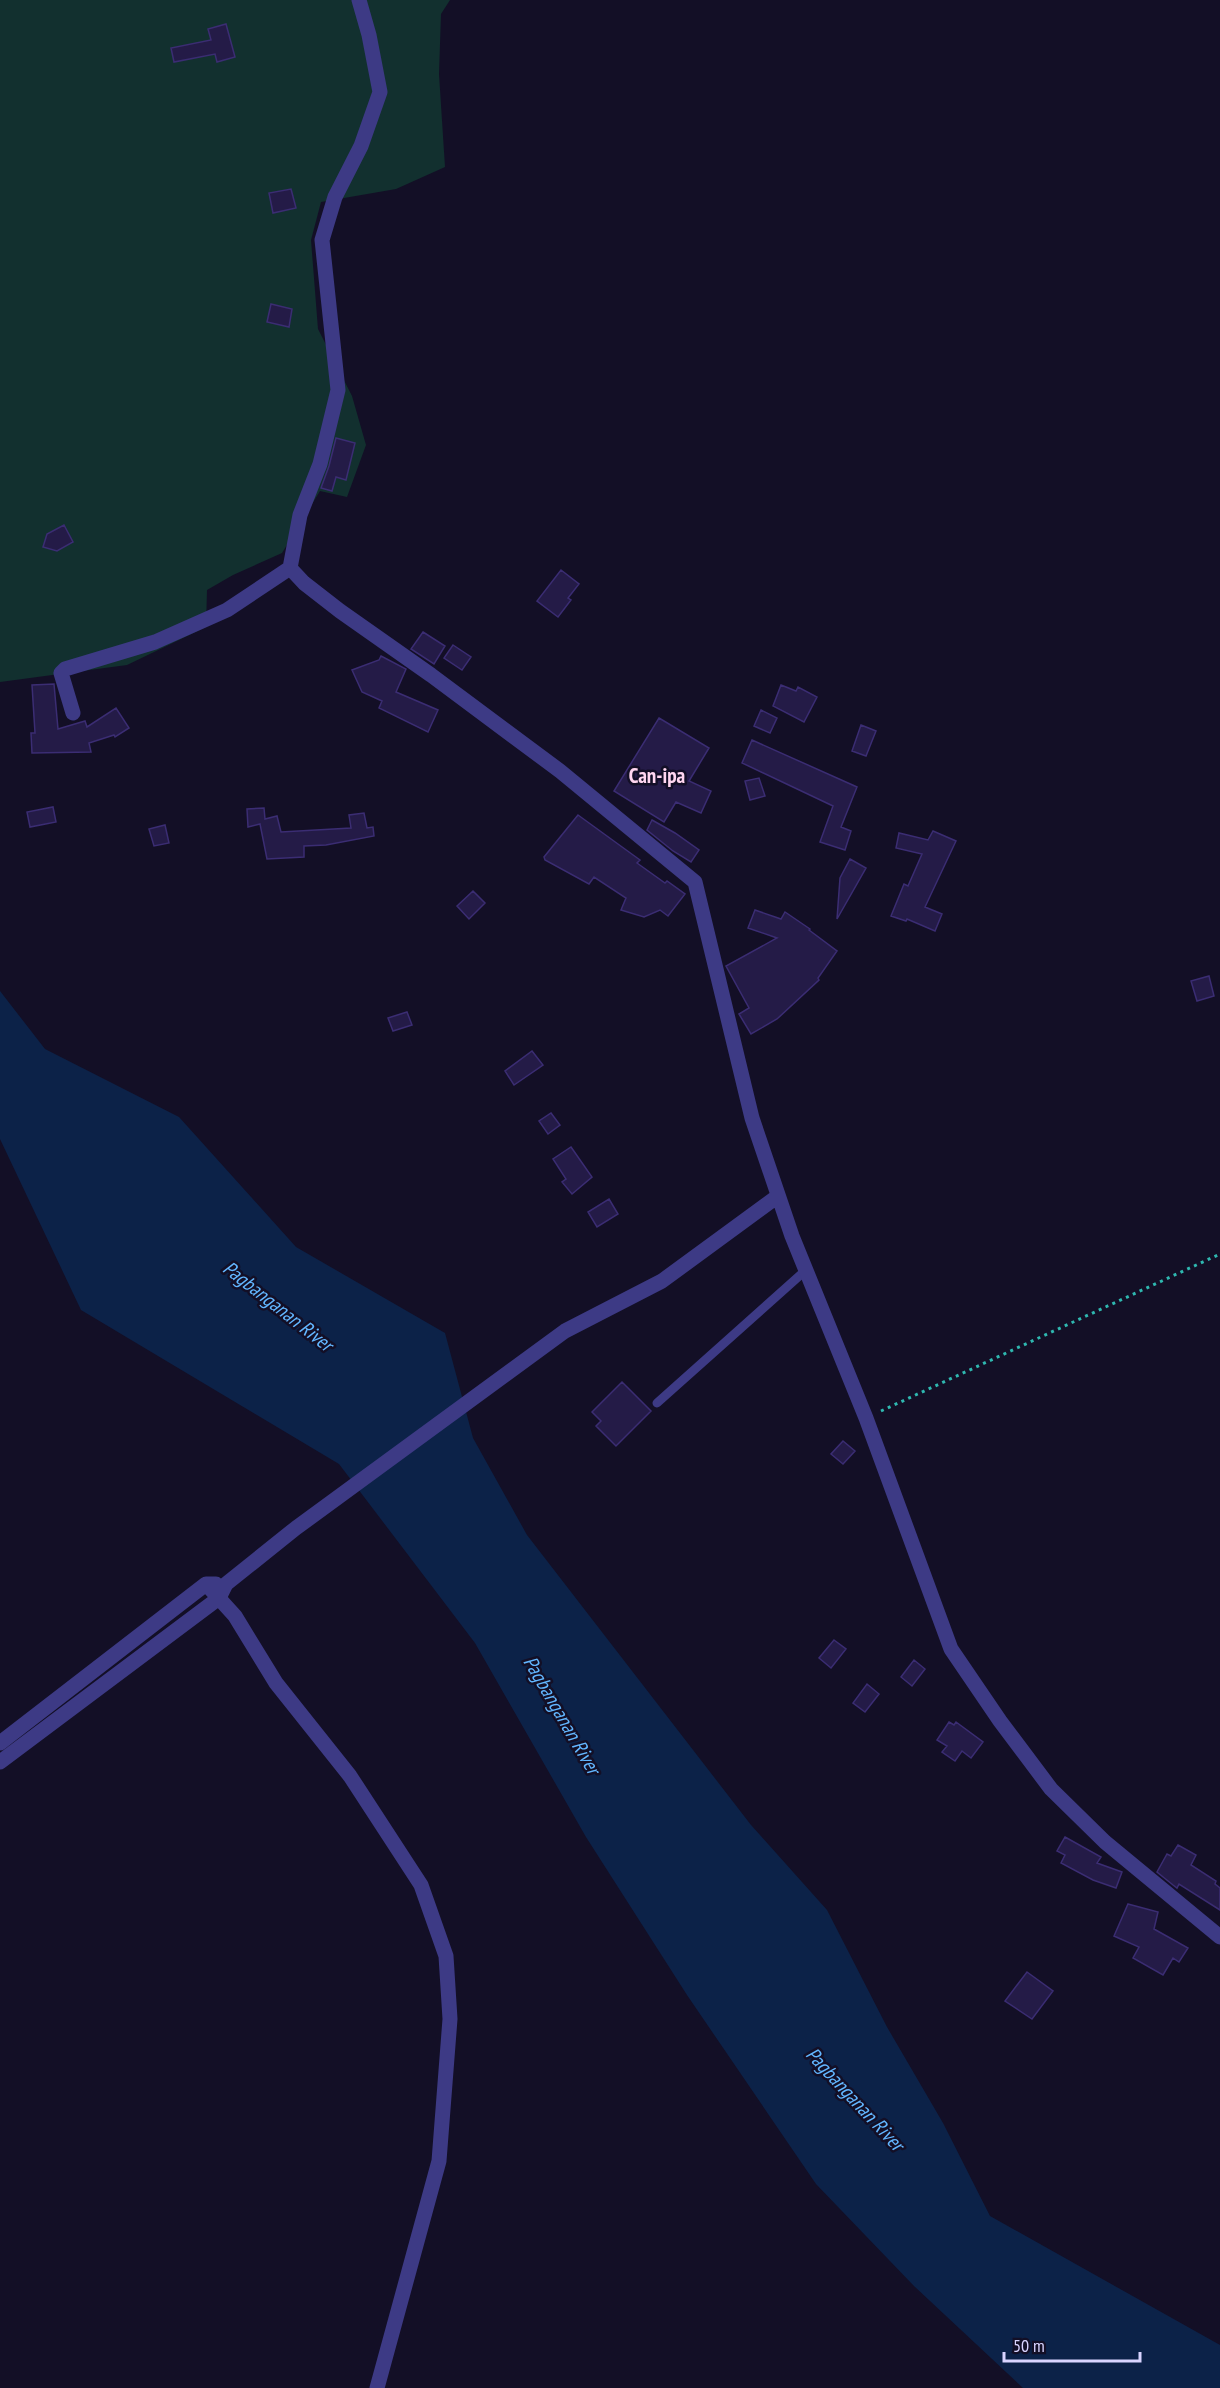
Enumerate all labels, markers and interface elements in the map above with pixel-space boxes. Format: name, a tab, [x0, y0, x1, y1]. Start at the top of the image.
district label: Can-ipa	[629, 762, 686, 789]
water label: Pagbanganan River	[218, 1255, 340, 1359]
water label: Pagbanganan River	[518, 1651, 608, 1781]
water label: Pagbanganan River	[800, 2042, 911, 2158]
scale bar	[1004, 2325, 1140, 2363]
text: 50 m	[1013, 2334, 1045, 2357]

